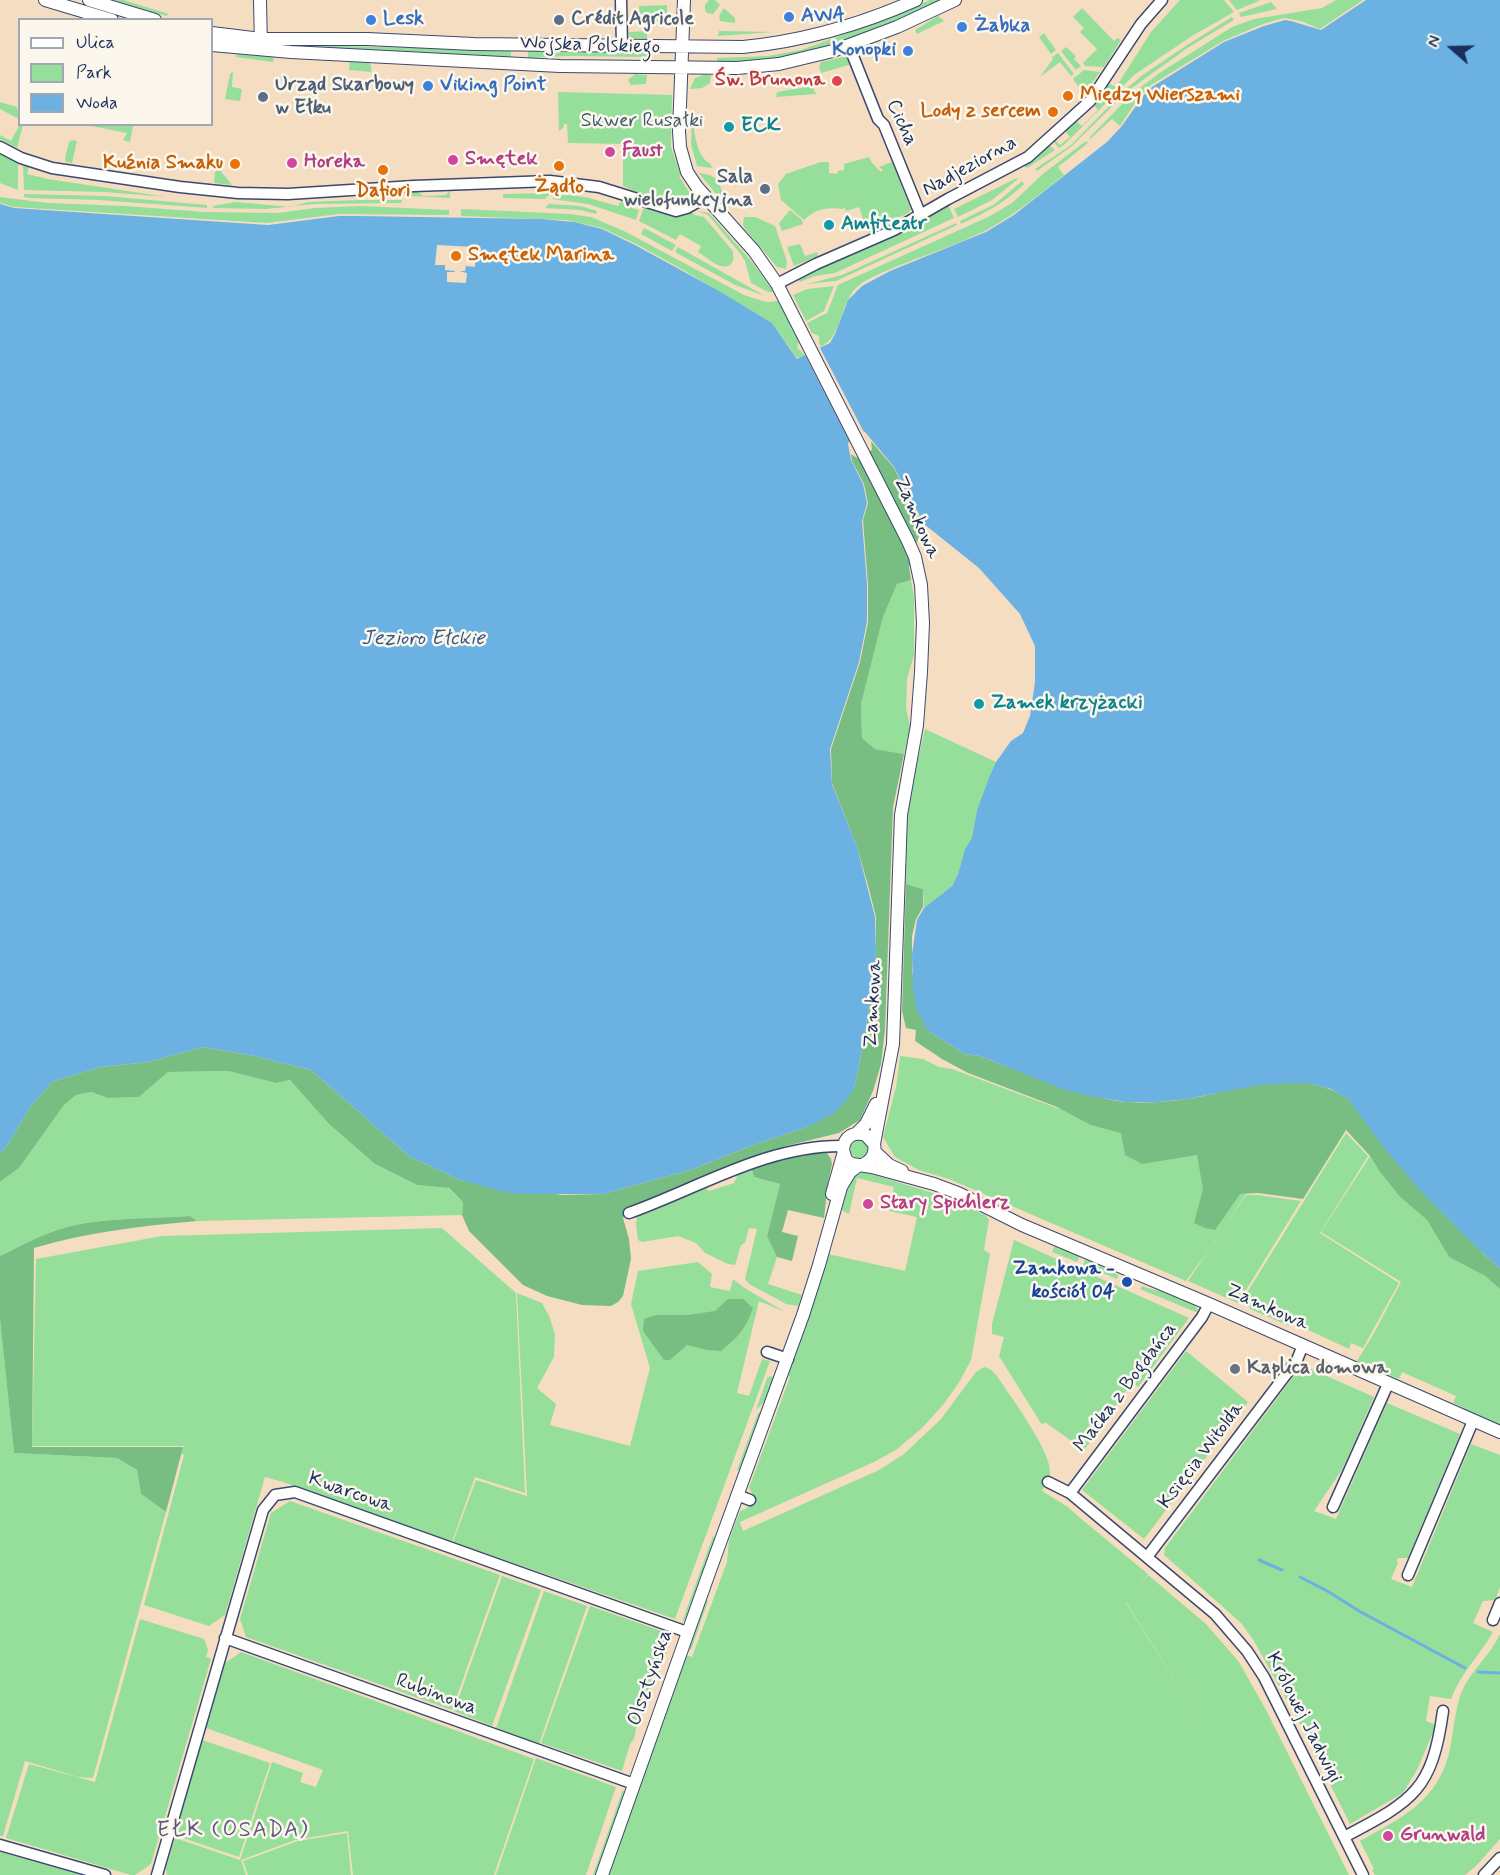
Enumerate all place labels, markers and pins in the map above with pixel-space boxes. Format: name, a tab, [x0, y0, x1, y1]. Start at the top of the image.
place label: AWA	[801, 5, 845, 29]
place label: Lesk	[383, 8, 424, 32]
place label: Crédit Agricole	[571, 8, 694, 32]
marker: AWA	[782, 10, 796, 24]
marker: Lesk	[364, 13, 378, 27]
marker: Crédit Agricole	[552, 13, 566, 27]
place label: Żabka	[974, 15, 1030, 39]
marker: Żabka	[955, 20, 969, 34]
place label: Konopki	[832, 39, 896, 63]
marker: Konopki	[901, 44, 915, 58]
place label: Św. Brunona	[715, 69, 825, 93]
place label: Urząd Skarbowy w Ełku	[275, 74, 414, 121]
place label: Viking Point	[440, 74, 546, 98]
marker: Św. Brunona	[830, 74, 844, 88]
marker: Viking Point	[421, 79, 435, 93]
place label: Między Wierszami	[1080, 84, 1240, 108]
marker: Między Wierszami	[1061, 89, 1075, 103]
marker: Urząd Skarbowy w Ełku	[256, 90, 270, 104]
place label: Lody z sercem	[920, 100, 1041, 124]
marker: Lody z sercem	[1046, 105, 1060, 119]
place label: ECK	[741, 115, 780, 139]
marker: ECK	[722, 120, 736, 134]
place label: Faust	[622, 140, 663, 164]
marker: Faust	[603, 145, 617, 159]
place label: Smętek	[465, 148, 538, 172]
place label: Horeka	[304, 151, 365, 175]
place label: Kuźnia Smaku	[103, 152, 223, 176]
marker: Smętek	[446, 153, 460, 167]
marker: Horeka	[285, 156, 299, 170]
marker: Kuźnia Smaku	[228, 157, 242, 171]
marker: Żądło	[552, 159, 566, 173]
marker: Dafiori	[376, 163, 390, 177]
place label: Sala wielofunkcyjna	[623, 166, 753, 213]
place label: Żądło	[534, 176, 584, 200]
place label: Dafiori	[356, 180, 410, 204]
marker: Sala wielofunkcyjna	[758, 182, 772, 196]
place label: Amfiteatr	[841, 213, 927, 237]
marker: Amfiteatr	[822, 218, 836, 232]
place label: Smętek Marina	[468, 244, 614, 268]
marker: Smętek Marina	[449, 249, 463, 263]
place label: Zamek krzyżacki	[991, 692, 1143, 716]
marker: Zamek krzyżacki	[972, 697, 986, 711]
place label: Stary Spichlerz	[880, 1192, 1010, 1216]
marker: Stary Spichlerz	[861, 1197, 875, 1211]
place label: Zamkowa - kościół 04	[1013, 1258, 1115, 1305]
marker: Zamkowa - kościół 04	[1120, 1275, 1134, 1289]
place label: Kaplica domowa	[1247, 1357, 1388, 1381]
marker: Kaplica domowa	[1228, 1362, 1242, 1376]
place label: Grunwald	[1400, 1824, 1485, 1848]
marker: Grunwald	[1381, 1829, 1395, 1843]

